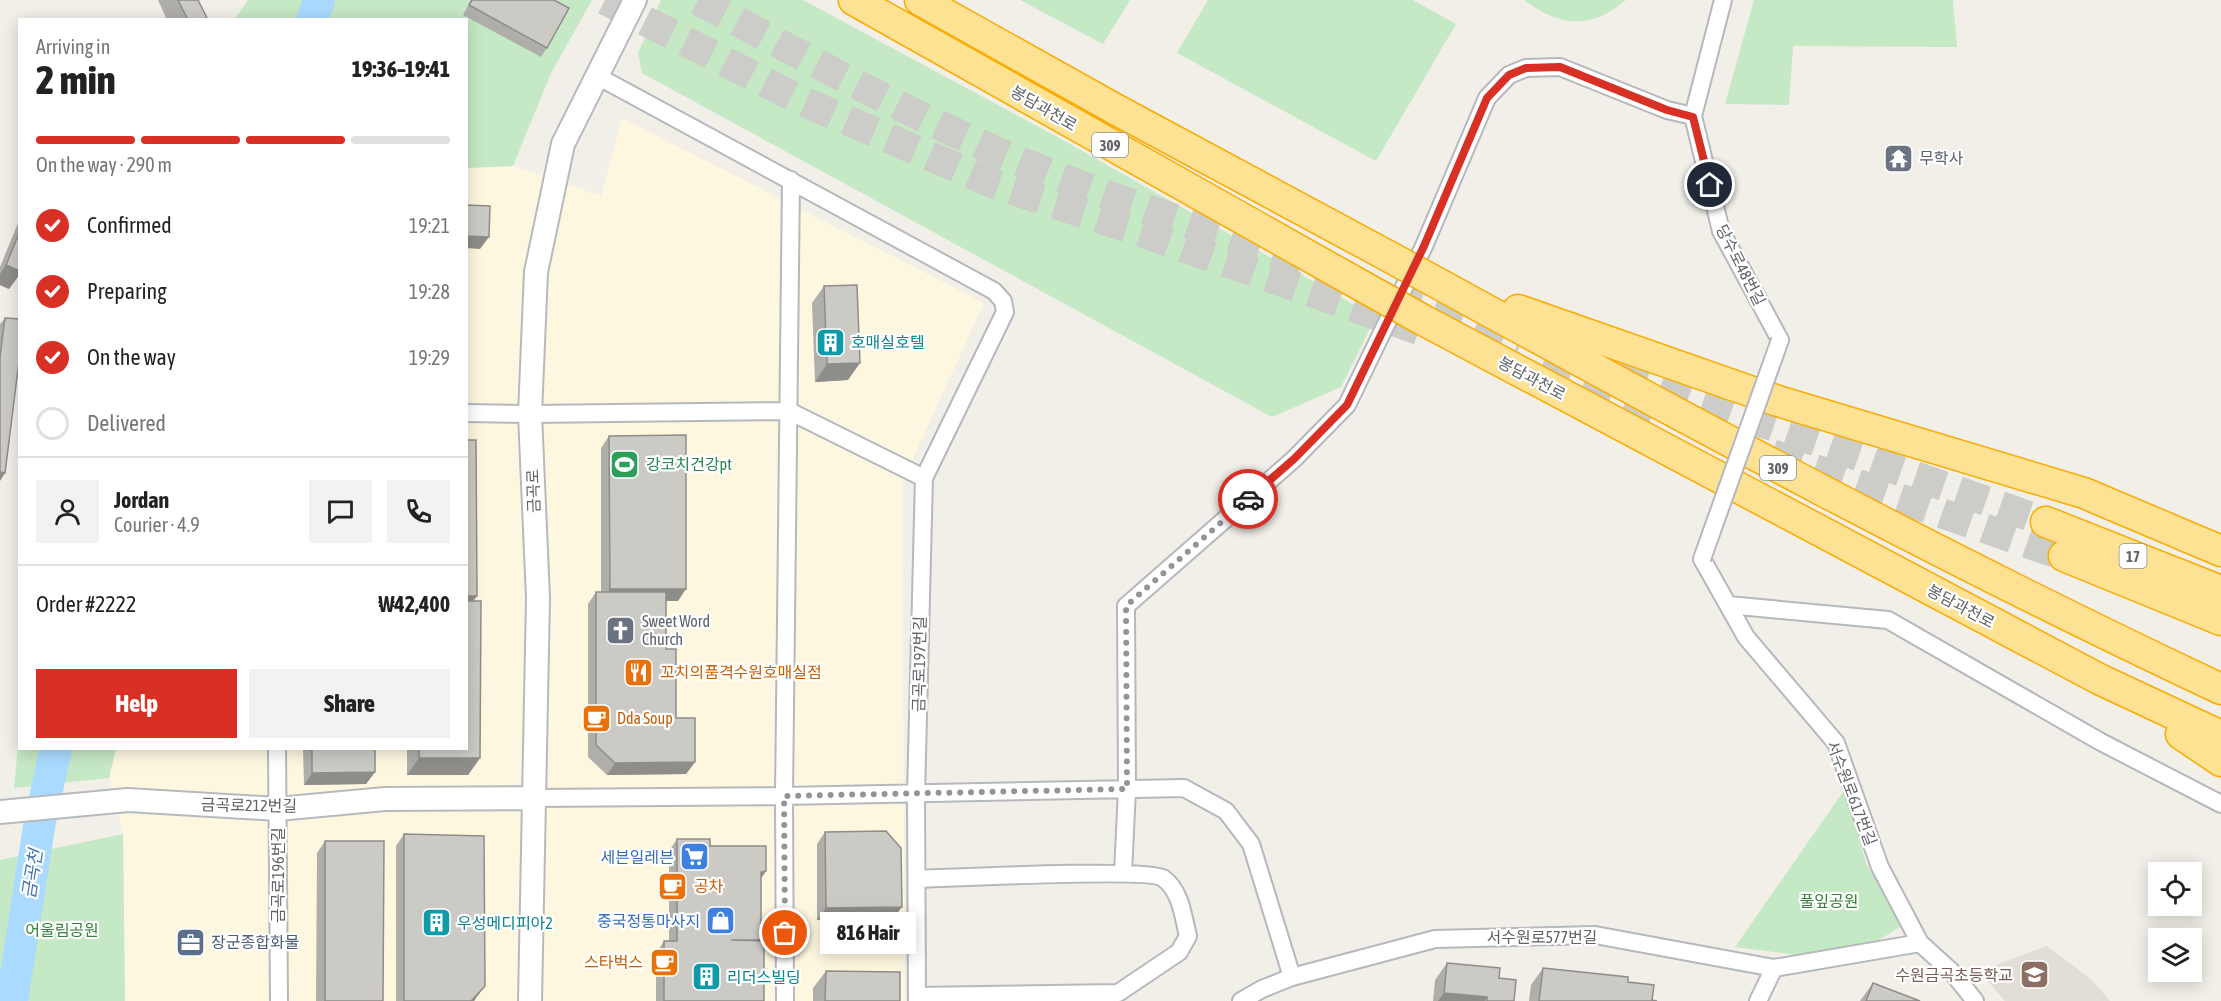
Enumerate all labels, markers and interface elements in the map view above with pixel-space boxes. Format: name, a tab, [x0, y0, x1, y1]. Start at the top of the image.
text: Arriving in	[36, 35, 110, 58]
text: 19:36–19:41	[352, 56, 450, 82]
text: 2 min	[36, 58, 116, 102]
street label: 봉담과천로	[1008, 82, 1081, 134]
road number: 309	[1092, 133, 1128, 157]
temple icon: 무학사	[1882, 142, 1914, 174]
place label: 무학사	[1919, 149, 1963, 167]
text: On the way · 290 m	[36, 153, 172, 176]
pin	[1684, 159, 1735, 210]
icon: home	[1693, 168, 1726, 201]
icon: check	[36, 209, 69, 242]
text: Confirmed	[87, 212, 172, 238]
text: 19:21	[409, 214, 450, 237]
street label: 당수로48번길	[1713, 221, 1769, 309]
icon: check	[36, 275, 69, 308]
text: Preparing	[87, 278, 167, 304]
text: 19:28	[409, 280, 450, 303]
building icon: 호매실호텔	[814, 326, 846, 358]
place label: 호매실호텔	[851, 333, 925, 351]
icon: check	[36, 341, 69, 374]
text: On the way	[87, 344, 176, 370]
text: 19:29	[409, 346, 450, 369]
street label: 봉담과천로	[1495, 353, 1569, 403]
text: Delivered	[87, 410, 166, 436]
sports icon: 강코치건강pt	[609, 448, 641, 480]
place label: 강코치건강pt	[646, 455, 732, 474]
road number: 309	[1760, 456, 1796, 480]
street label: 금곡로	[523, 468, 543, 513]
courier	[1218, 469, 1278, 529]
button: person	[36, 480, 99, 543]
button: chat	[309, 480, 372, 543]
button: phone	[387, 480, 450, 543]
icon: car	[1232, 483, 1265, 516]
text: Jordan	[114, 487, 169, 513]
text: Courier · 4.9	[114, 513, 200, 536]
road number: 17	[2120, 544, 2146, 568]
street label: 봉담과천로	[1924, 581, 1998, 631]
text: Order #2222	[36, 591, 136, 617]
text: ₩42,400	[378, 591, 450, 617]
place label: Sweet Word Church	[642, 612, 710, 648]
church icon: Sweet Word Church	[605, 614, 637, 646]
street label: 금곡로197번길	[909, 616, 929, 712]
restaurant icon: 꼬치의품격수원호매실점	[623, 656, 655, 688]
place label: 꼬치의품격수원호매실점	[660, 663, 822, 681]
button: Help	[36, 669, 237, 738]
button: Share	[249, 669, 450, 738]
cafe icon: Dda Soup	[580, 702, 612, 734]
place label: Dda Soup	[617, 709, 673, 728]
street label: 서수원로617번길	[1824, 738, 1880, 848]
street label: 금곡로212번길	[201, 795, 297, 815]
street label: 금곡로196번길	[269, 827, 287, 923]
supermarket icon: 세븐일레븐	[679, 841, 711, 873]
water label: 금곡천	[18, 845, 47, 900]
place label: 세븐일레븐	[600, 848, 674, 866]
map controls	[2148, 862, 2202, 982]
button: locate	[2148, 862, 2202, 916]
cafe icon: 공차	[657, 870, 689, 902]
place label: 공차	[694, 877, 724, 895]
park label: 풀잎공원	[1800, 892, 1858, 910]
shop icon: 중국정통마사지	[705, 905, 737, 937]
building icon: 우성메디피아2	[420, 907, 452, 939]
pin	[759, 907, 810, 958]
place label: 중국정통마사지	[597, 912, 700, 930]
callout: 816 Hair	[821, 912, 917, 954]
place label: 우성메디피아2	[457, 914, 553, 932]
icon: bag	[768, 916, 801, 949]
park label: 어울림공원	[25, 921, 99, 939]
text: 816 Hair	[837, 921, 899, 944]
office icon: 장군종합화물	[174, 926, 206, 958]
street label: 서수원로577번길	[1487, 928, 1597, 946]
button: layers	[2148, 928, 2202, 982]
place label: 장군종합화물	[211, 933, 299, 951]
cafe icon: 스타벅스	[648, 946, 680, 978]
place label: 스타벅스	[584, 953, 643, 971]
school or university icon: 수원금곡초등학교	[2018, 959, 2050, 991]
building icon: 리더스빌딩	[690, 961, 722, 993]
place label: 수원금곡초등학교	[1895, 966, 2013, 984]
place label: 리더스빌딩	[727, 968, 801, 986]

